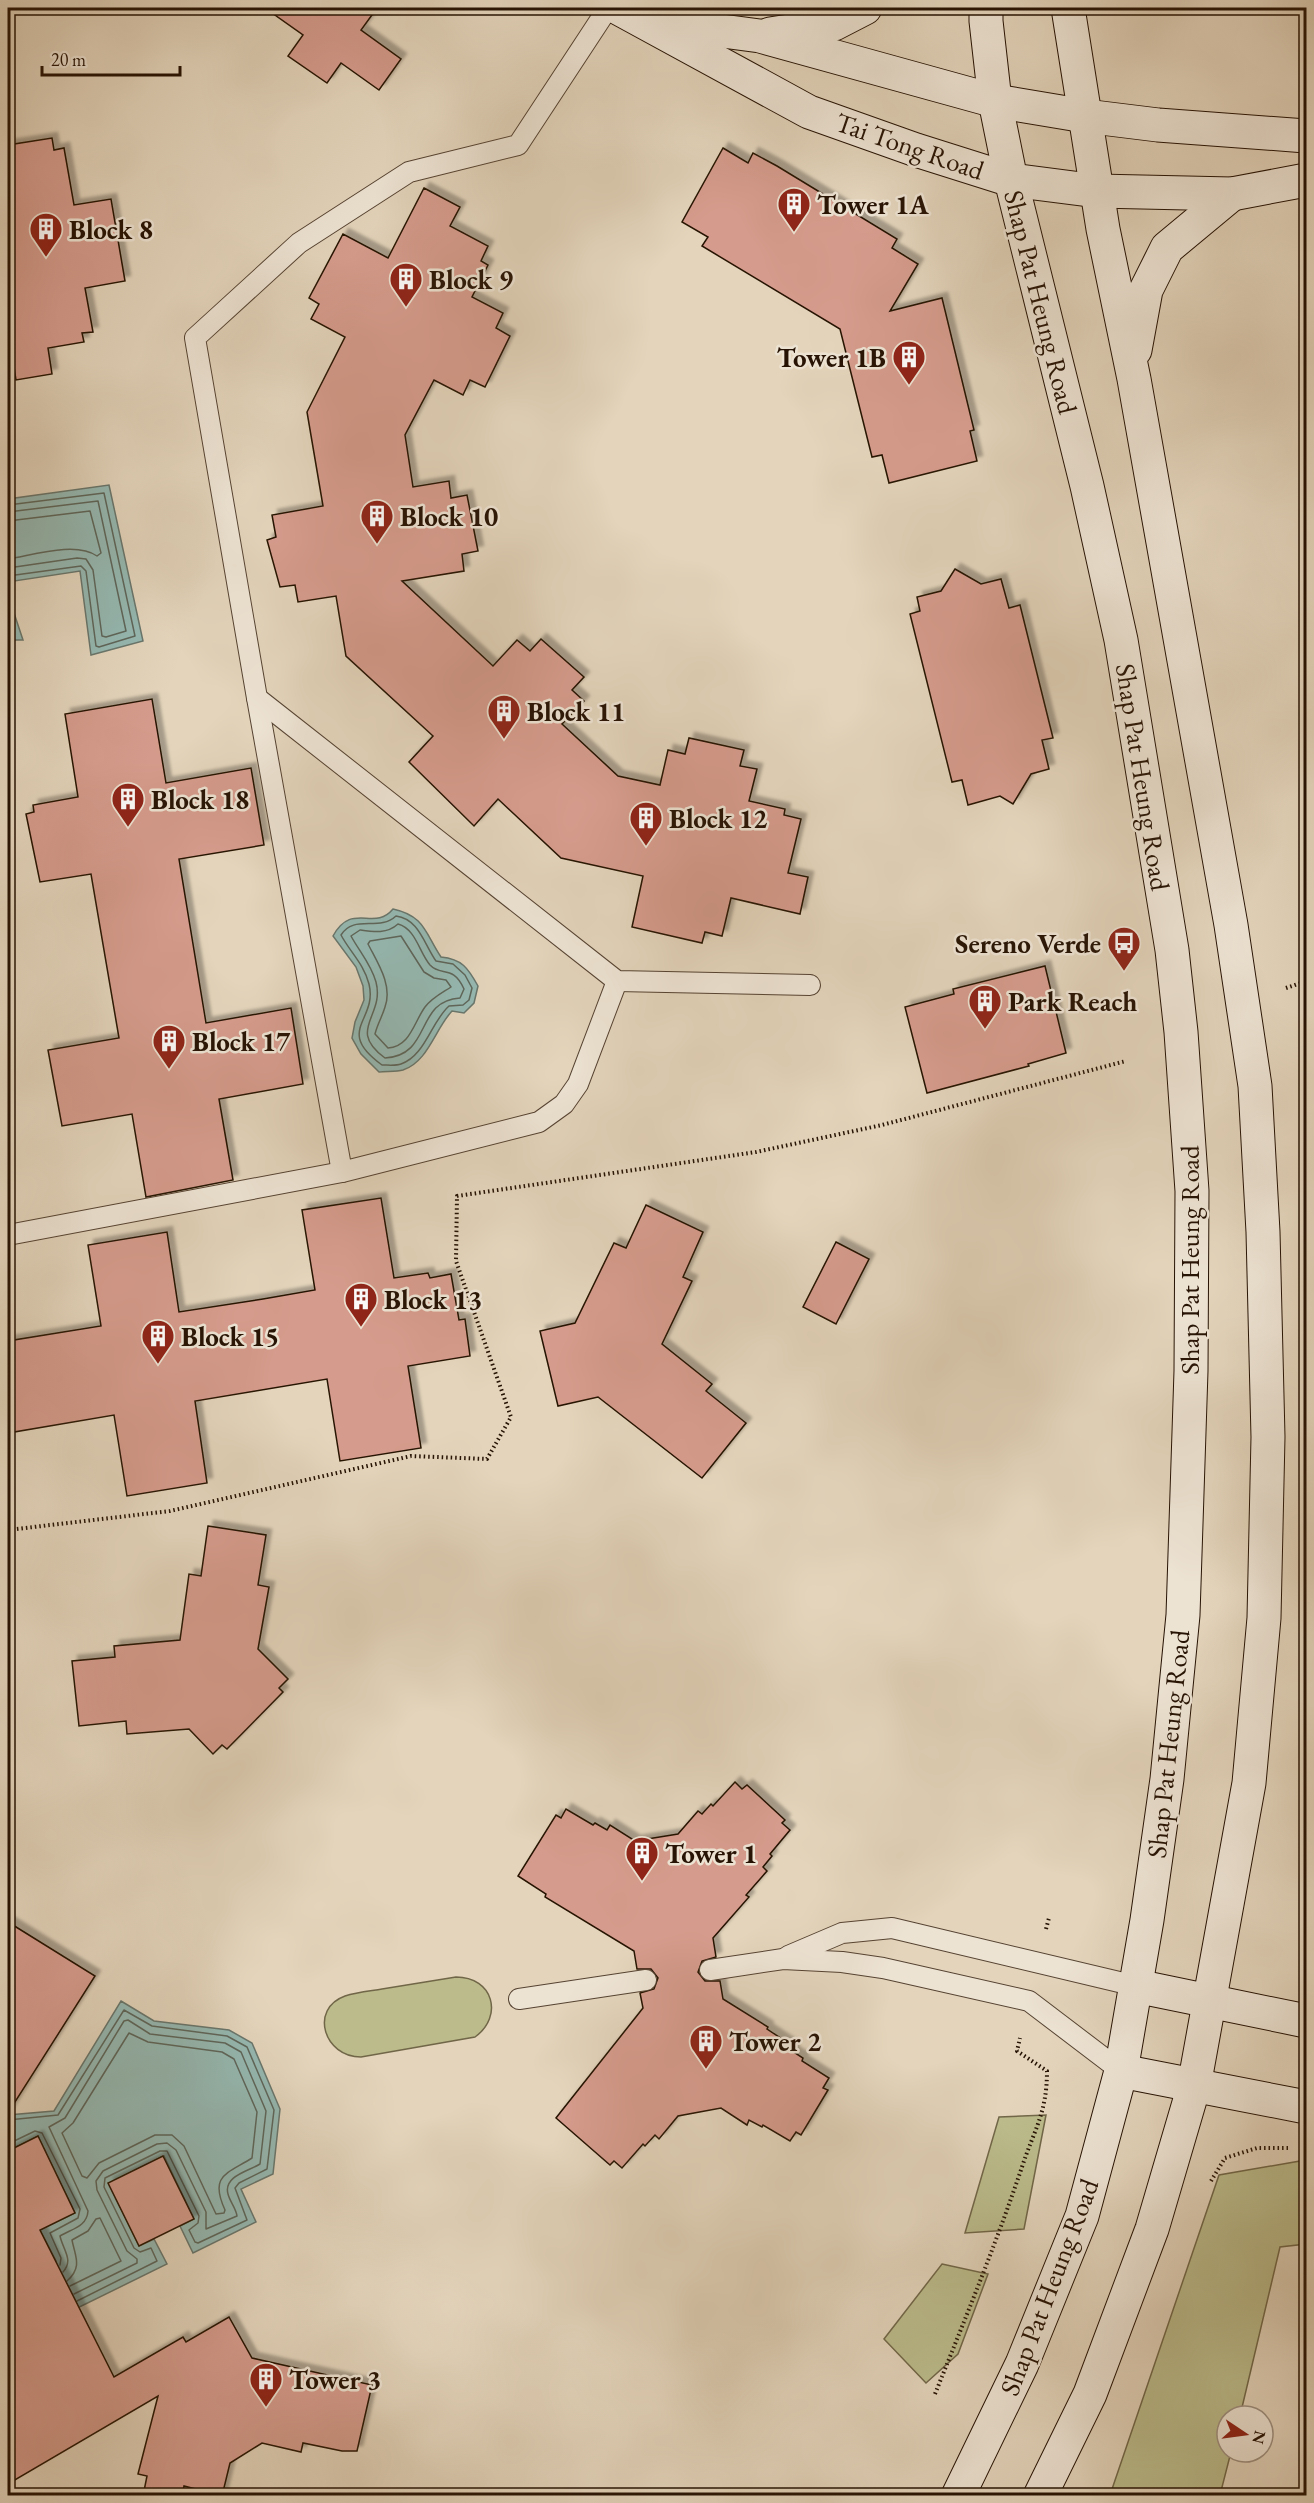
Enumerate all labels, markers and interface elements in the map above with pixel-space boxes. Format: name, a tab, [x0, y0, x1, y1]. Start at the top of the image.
scale bar	[42, 39, 180, 77]
text: 20 m	[51, 48, 86, 71]
street label: Tai Tong Road	[831, 104, 989, 188]
building icon: Tower 1A	[776, 186, 812, 233]
street label: Shap Pat Heung Road	[996, 186, 1086, 418]
place label: Tower 1A	[817, 187, 929, 222]
building icon: Block 8	[28, 211, 64, 258]
place label: Block 8	[69, 212, 153, 247]
building icon: Block 9	[388, 261, 424, 308]
place label: Block 9	[429, 262, 513, 297]
building icon: Tower 1B	[891, 339, 927, 386]
place label: Tower 1B	[777, 340, 886, 375]
building icon: Block 10	[359, 498, 395, 545]
place label: Block 10	[400, 499, 498, 534]
street label: Shap Pat Heung Road	[1108, 661, 1178, 893]
building icon: Block 11	[486, 693, 522, 740]
place label: Block 11	[527, 694, 625, 729]
building icon: Block 18	[110, 781, 146, 828]
place label: Block 18	[151, 782, 249, 817]
building icon: Block 12	[628, 800, 664, 847]
place label: Block 12	[669, 801, 767, 836]
bus stop icon: Sereno Verde	[1106, 925, 1142, 972]
place label: Sereno Verde	[955, 926, 1101, 961]
building icon: Park Reach	[967, 983, 1003, 1030]
place label: Park Reach	[1008, 984, 1137, 1019]
building icon: Block 17	[151, 1023, 187, 1070]
place label: Block 17	[192, 1024, 291, 1059]
street label: Shap Pat Heung Road	[1172, 1145, 1207, 1375]
building icon: Block 13	[343, 1281, 379, 1328]
place label: Block 13	[384, 1282, 482, 1317]
building icon: Block 15	[140, 1318, 176, 1365]
place label: Block 15	[181, 1319, 279, 1354]
street label: Shap Pat Heung Road	[1139, 1628, 1197, 1860]
building icon: Tower 1	[624, 1835, 660, 1882]
place label: Tower 1	[665, 1836, 757, 1871]
building icon: Tower 2	[688, 2023, 724, 2070]
place label: Tower 2	[729, 2024, 821, 2059]
street label: Shap Pat Heung Road	[992, 2173, 1107, 2400]
building icon: Tower 3	[248, 2361, 284, 2408]
place label: Tower 3	[289, 2362, 381, 2397]
north arrow	[1215, 2404, 1275, 2464]
text: N	[1247, 2429, 1271, 2446]

